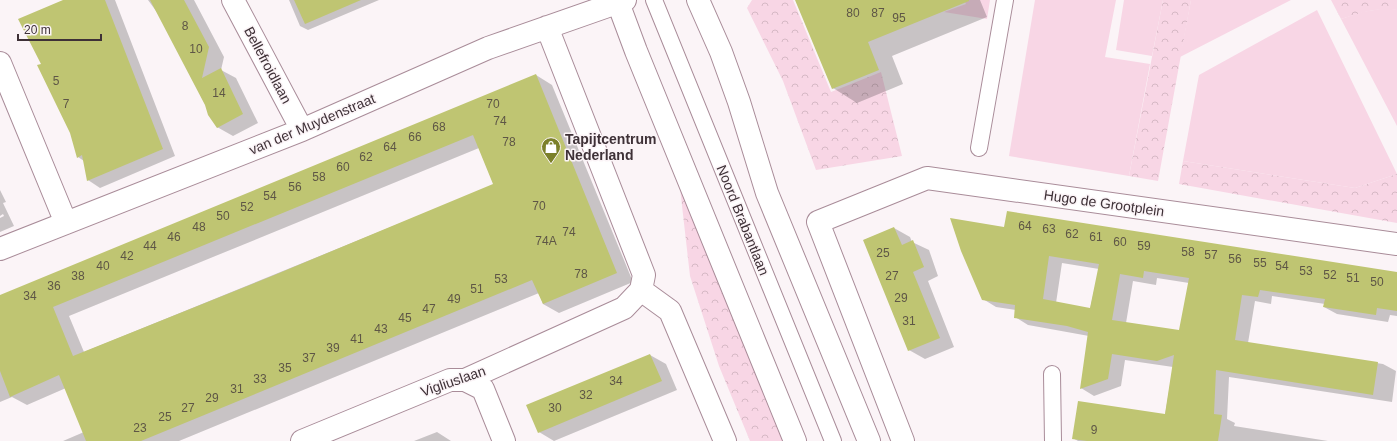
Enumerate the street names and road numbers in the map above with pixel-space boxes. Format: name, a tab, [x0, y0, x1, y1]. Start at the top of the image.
street label: Bellefroidlaan	[241, 24, 295, 106]
street label: van der Muydenstraat	[247, 90, 378, 158]
street label: Noord Brabantlaan	[714, 163, 772, 277]
street label: Hugo de Grootplein	[1043, 187, 1165, 219]
street label: Vigliuslaan	[418, 362, 488, 400]

